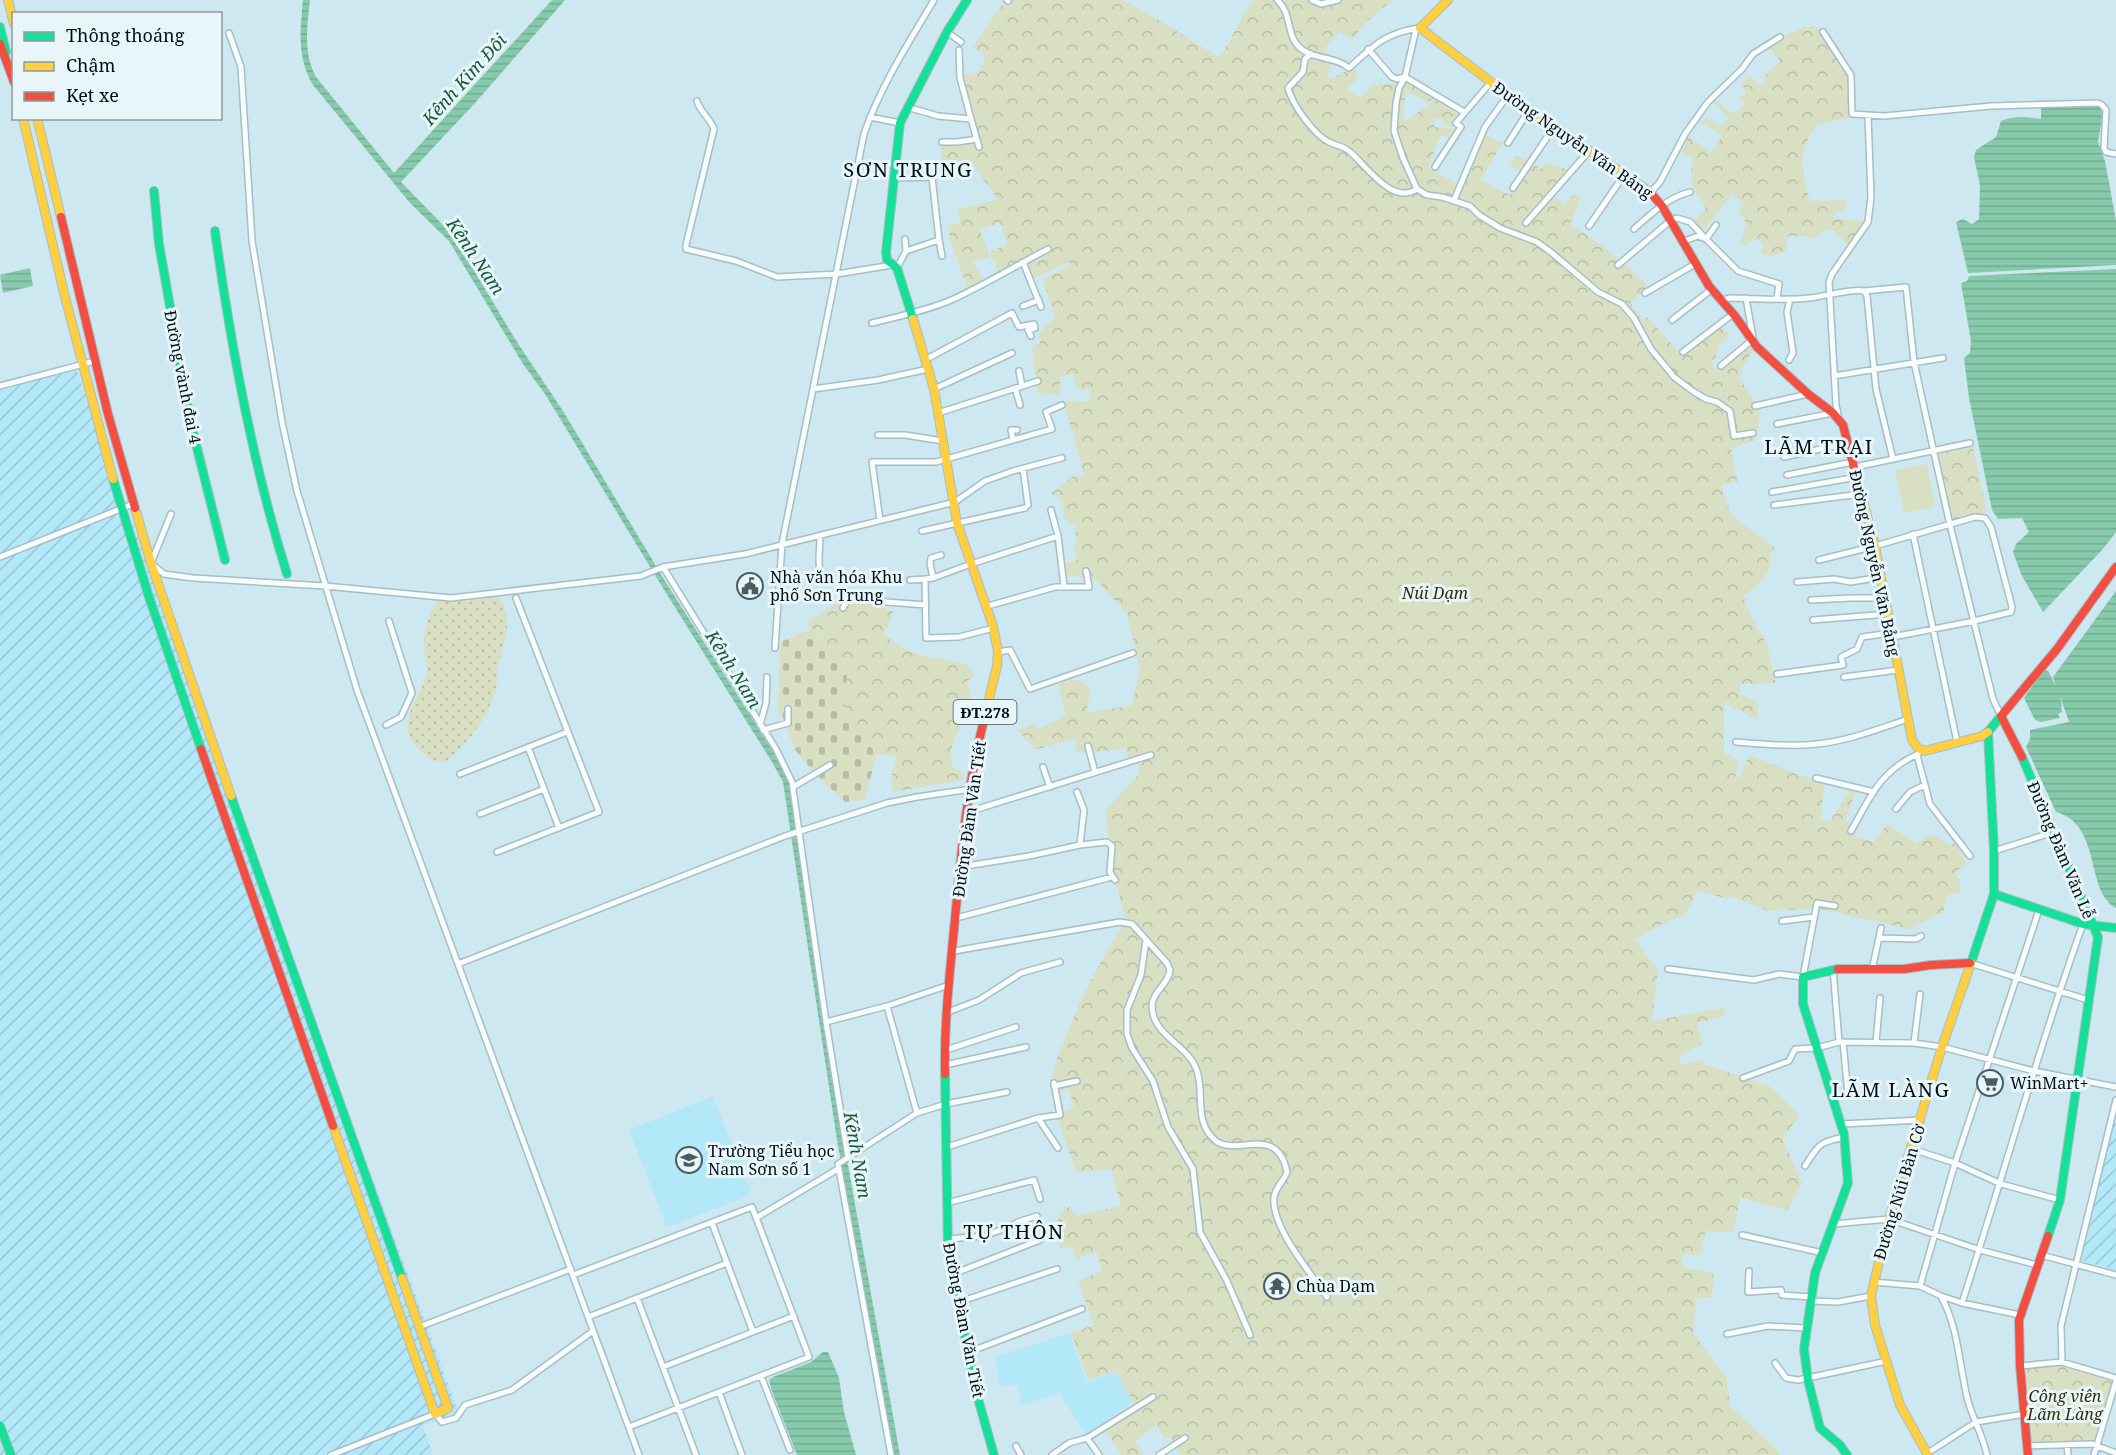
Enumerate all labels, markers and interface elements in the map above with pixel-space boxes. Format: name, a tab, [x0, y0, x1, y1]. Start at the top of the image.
legend	[12, 12, 222, 120]
text: Thông thoáng	[66, 23, 185, 47]
water label: Kênh Kim Đôi	[416, 28, 512, 131]
text: Chậm	[66, 53, 116, 77]
street label: Đường Nguyễn Văn Bảng	[1489, 76, 1658, 204]
text: Kẹt xe	[66, 83, 119, 107]
district label: SƠN TRUNG	[843, 156, 973, 183]
water label: Kênh Nam	[441, 212, 510, 299]
street label: Đường vành đai 4	[159, 308, 207, 446]
district label: LÃM TRẠI	[1764, 433, 1874, 460]
street label: Đường Nguyễn Văn Bảng	[1844, 468, 1906, 659]
place label: Nhà văn hóa Khu phố Sơn Trung	[770, 566, 902, 606]
public building icon: Nhà văn hóa Khu phố Sơn Trung	[735, 571, 765, 601]
park label: Núi Dạm	[1401, 582, 1469, 604]
water label: Kênh Nam	[700, 625, 767, 713]
road number: ĐT.278	[954, 700, 1016, 724]
street label: Đường Đàm Văn Tiết	[947, 739, 991, 899]
street label: Đường Đàm Văn Lễ	[2022, 778, 2100, 922]
supermarket icon: WinMart+	[1975, 1068, 2005, 1098]
place label: WinMart+	[2010, 1072, 2088, 1094]
district label: LÃM LÀNG	[1832, 1076, 1950, 1103]
water label: Kênh Nam	[838, 1109, 877, 1200]
street label: Đường Núi Bàn Cờ	[1868, 1121, 1930, 1263]
place label: Trường Tiểu học Nam Sơn số 1	[708, 1140, 834, 1180]
school or university icon: Trường Tiểu học Nam Sơn số 1	[674, 1145, 704, 1175]
district label: TỰ THÔN	[963, 1218, 1065, 1245]
street label: Đường Đàm Văn Tiết	[938, 1240, 990, 1400]
temple icon: Chùa Dạm	[1262, 1271, 1292, 1301]
place label: Chùa Dạm	[1296, 1275, 1375, 1297]
park label: Công viên Lãm Làng	[2026, 1385, 2104, 1425]

